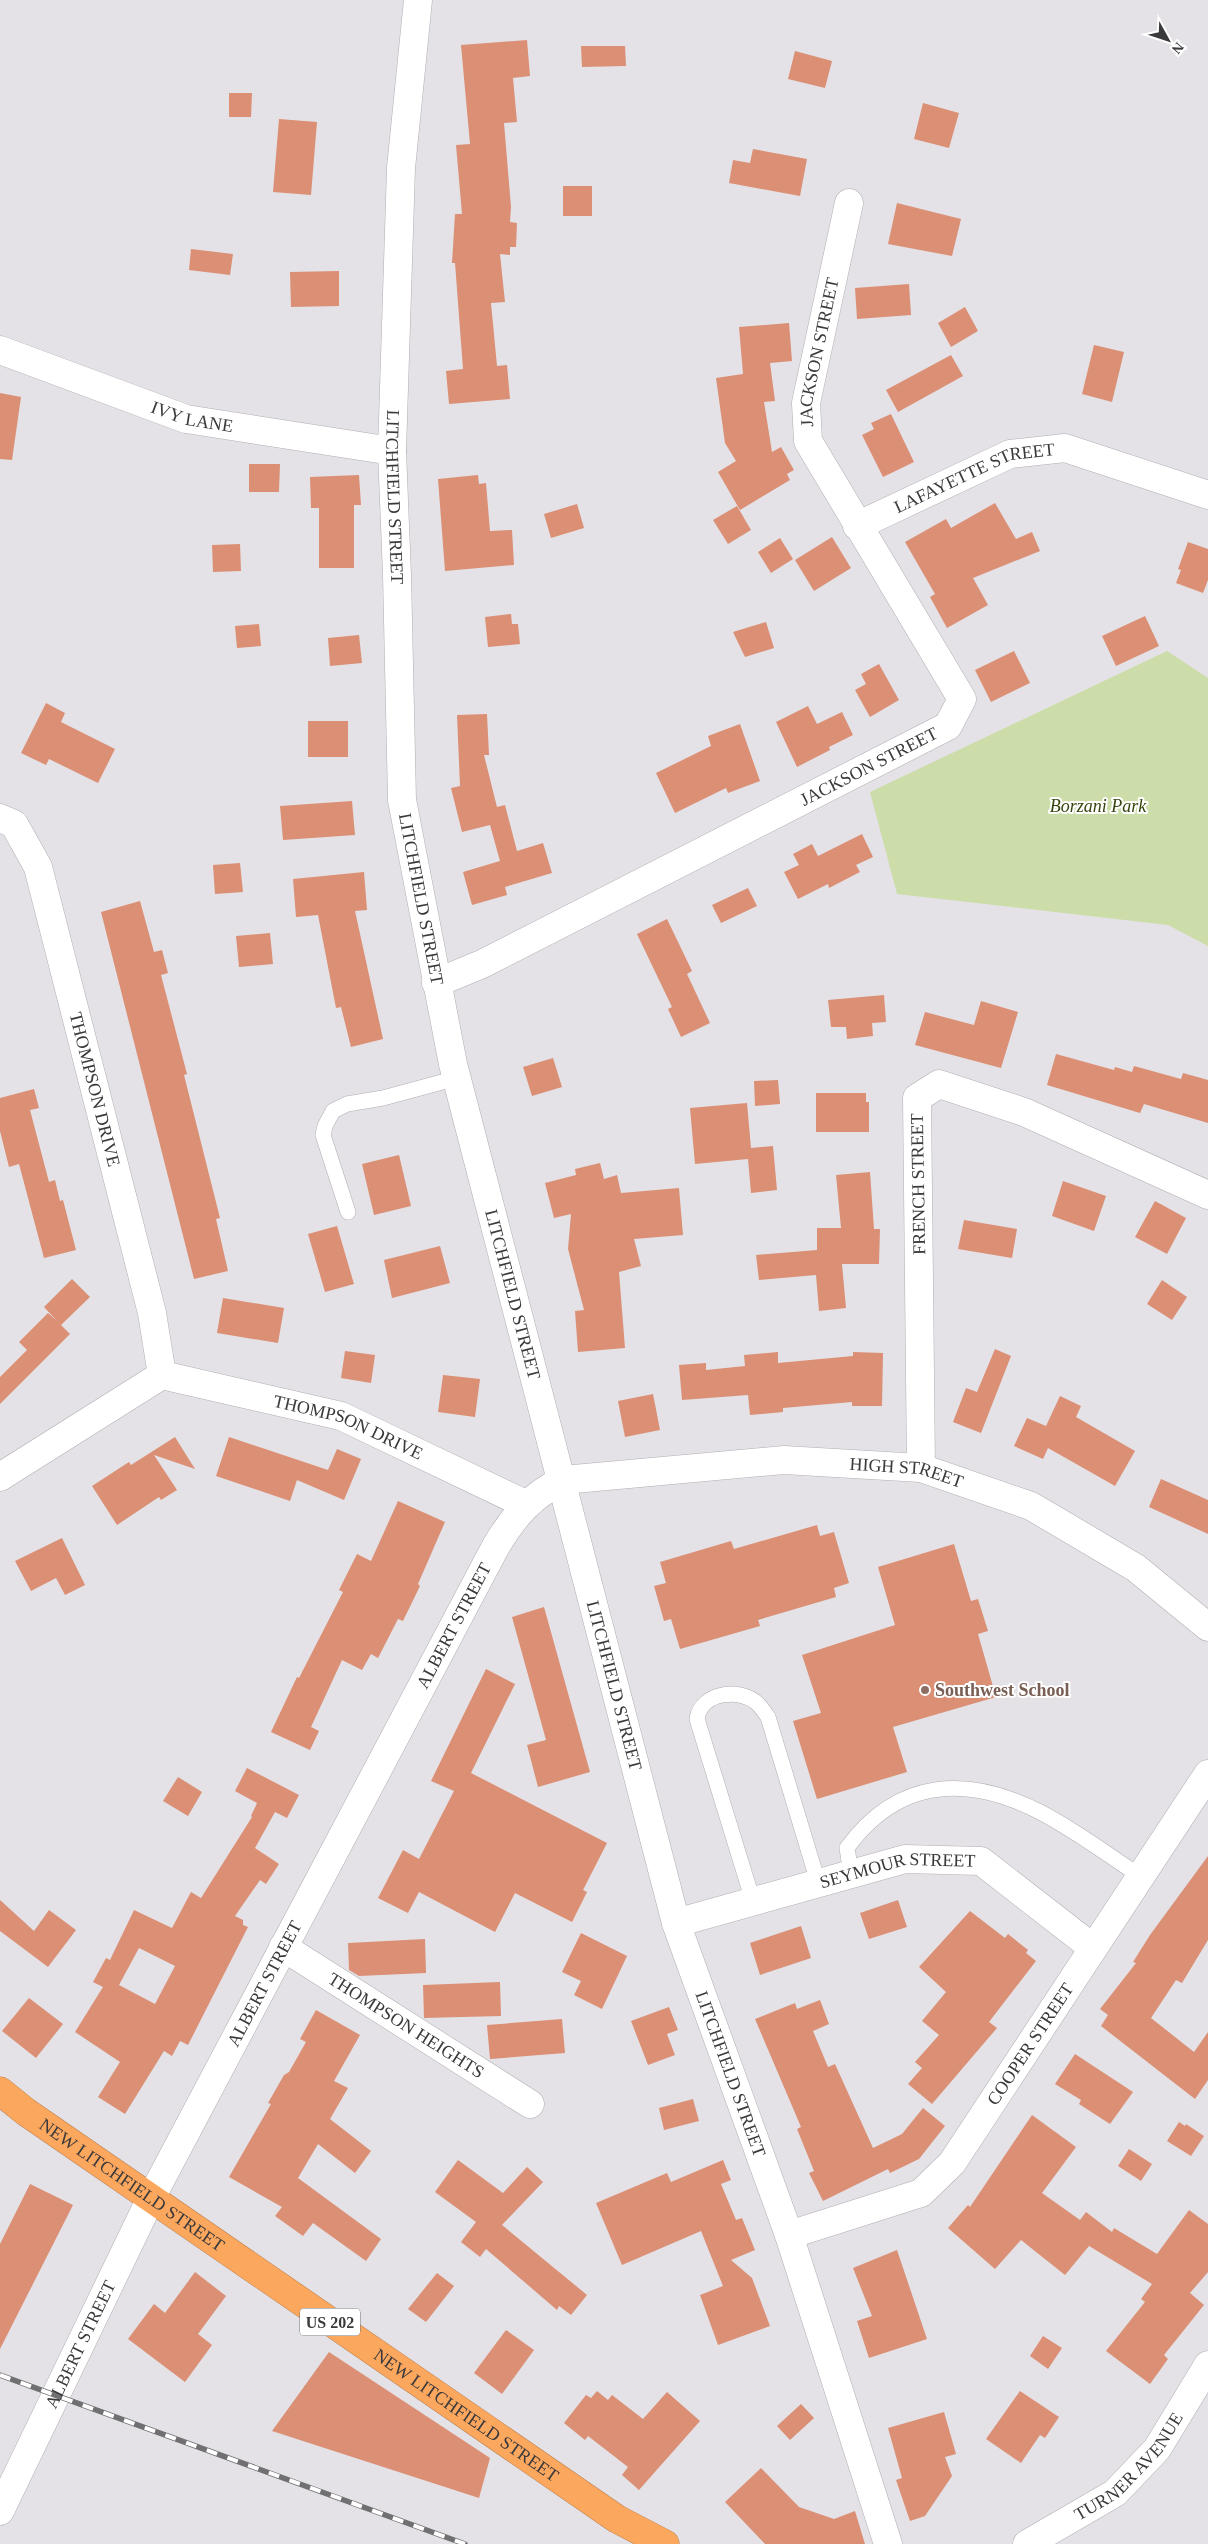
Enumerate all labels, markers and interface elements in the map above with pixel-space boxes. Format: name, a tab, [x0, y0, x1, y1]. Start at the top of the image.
north arrow	[1143, 15, 1193, 65]
text: N	[1169, 39, 1187, 57]
street label: JACKSON STREET	[795, 276, 843, 427]
street label: IVY LANE	[148, 397, 235, 436]
street label: LITCHFIELD STREET	[382, 409, 407, 584]
street label: LAFAYETTE STREET	[891, 439, 1056, 517]
street label: JACKSON STREET	[797, 723, 941, 810]
park label: Borzani Park	[1050, 796, 1147, 816]
street label: LITCHFIELD STREET	[395, 811, 448, 987]
street label: THOMPSON DRIVE	[66, 1010, 124, 1169]
street label: FRENCH STREET	[907, 1113, 929, 1255]
street label: LITCHFIELD STREET	[481, 1207, 544, 1381]
street label: THOMPSON DRIVE	[272, 1391, 426, 1464]
street label: HIGH STREET	[849, 1454, 966, 1492]
street label: ALBERT STREET	[412, 1560, 495, 1692]
street label: LITCHFIELD STREET	[583, 1598, 646, 1772]
place label: Southwest School	[935, 1680, 1070, 1700]
marker: Southwest School	[919, 1684, 931, 1696]
street label: SEYMOUR STREET	[817, 1849, 976, 1892]
street label: ALBERT STREET	[223, 1917, 306, 2050]
street label: THOMPSON HEIGHTS	[325, 1968, 488, 2082]
street label: COOPER STREET	[983, 1979, 1078, 2109]
street label: LITCHFIELD STREET	[692, 1988, 770, 2159]
street label: NEW LITCHFIELD STREET	[36, 2114, 228, 2255]
street label: ALBERT STREET	[41, 2277, 120, 2411]
road number: US 202	[300, 2308, 360, 2336]
street label: NEW LITCHFIELD STREET	[370, 2345, 562, 2486]
street label: TURNER AVENUE	[1071, 2409, 1187, 2524]

